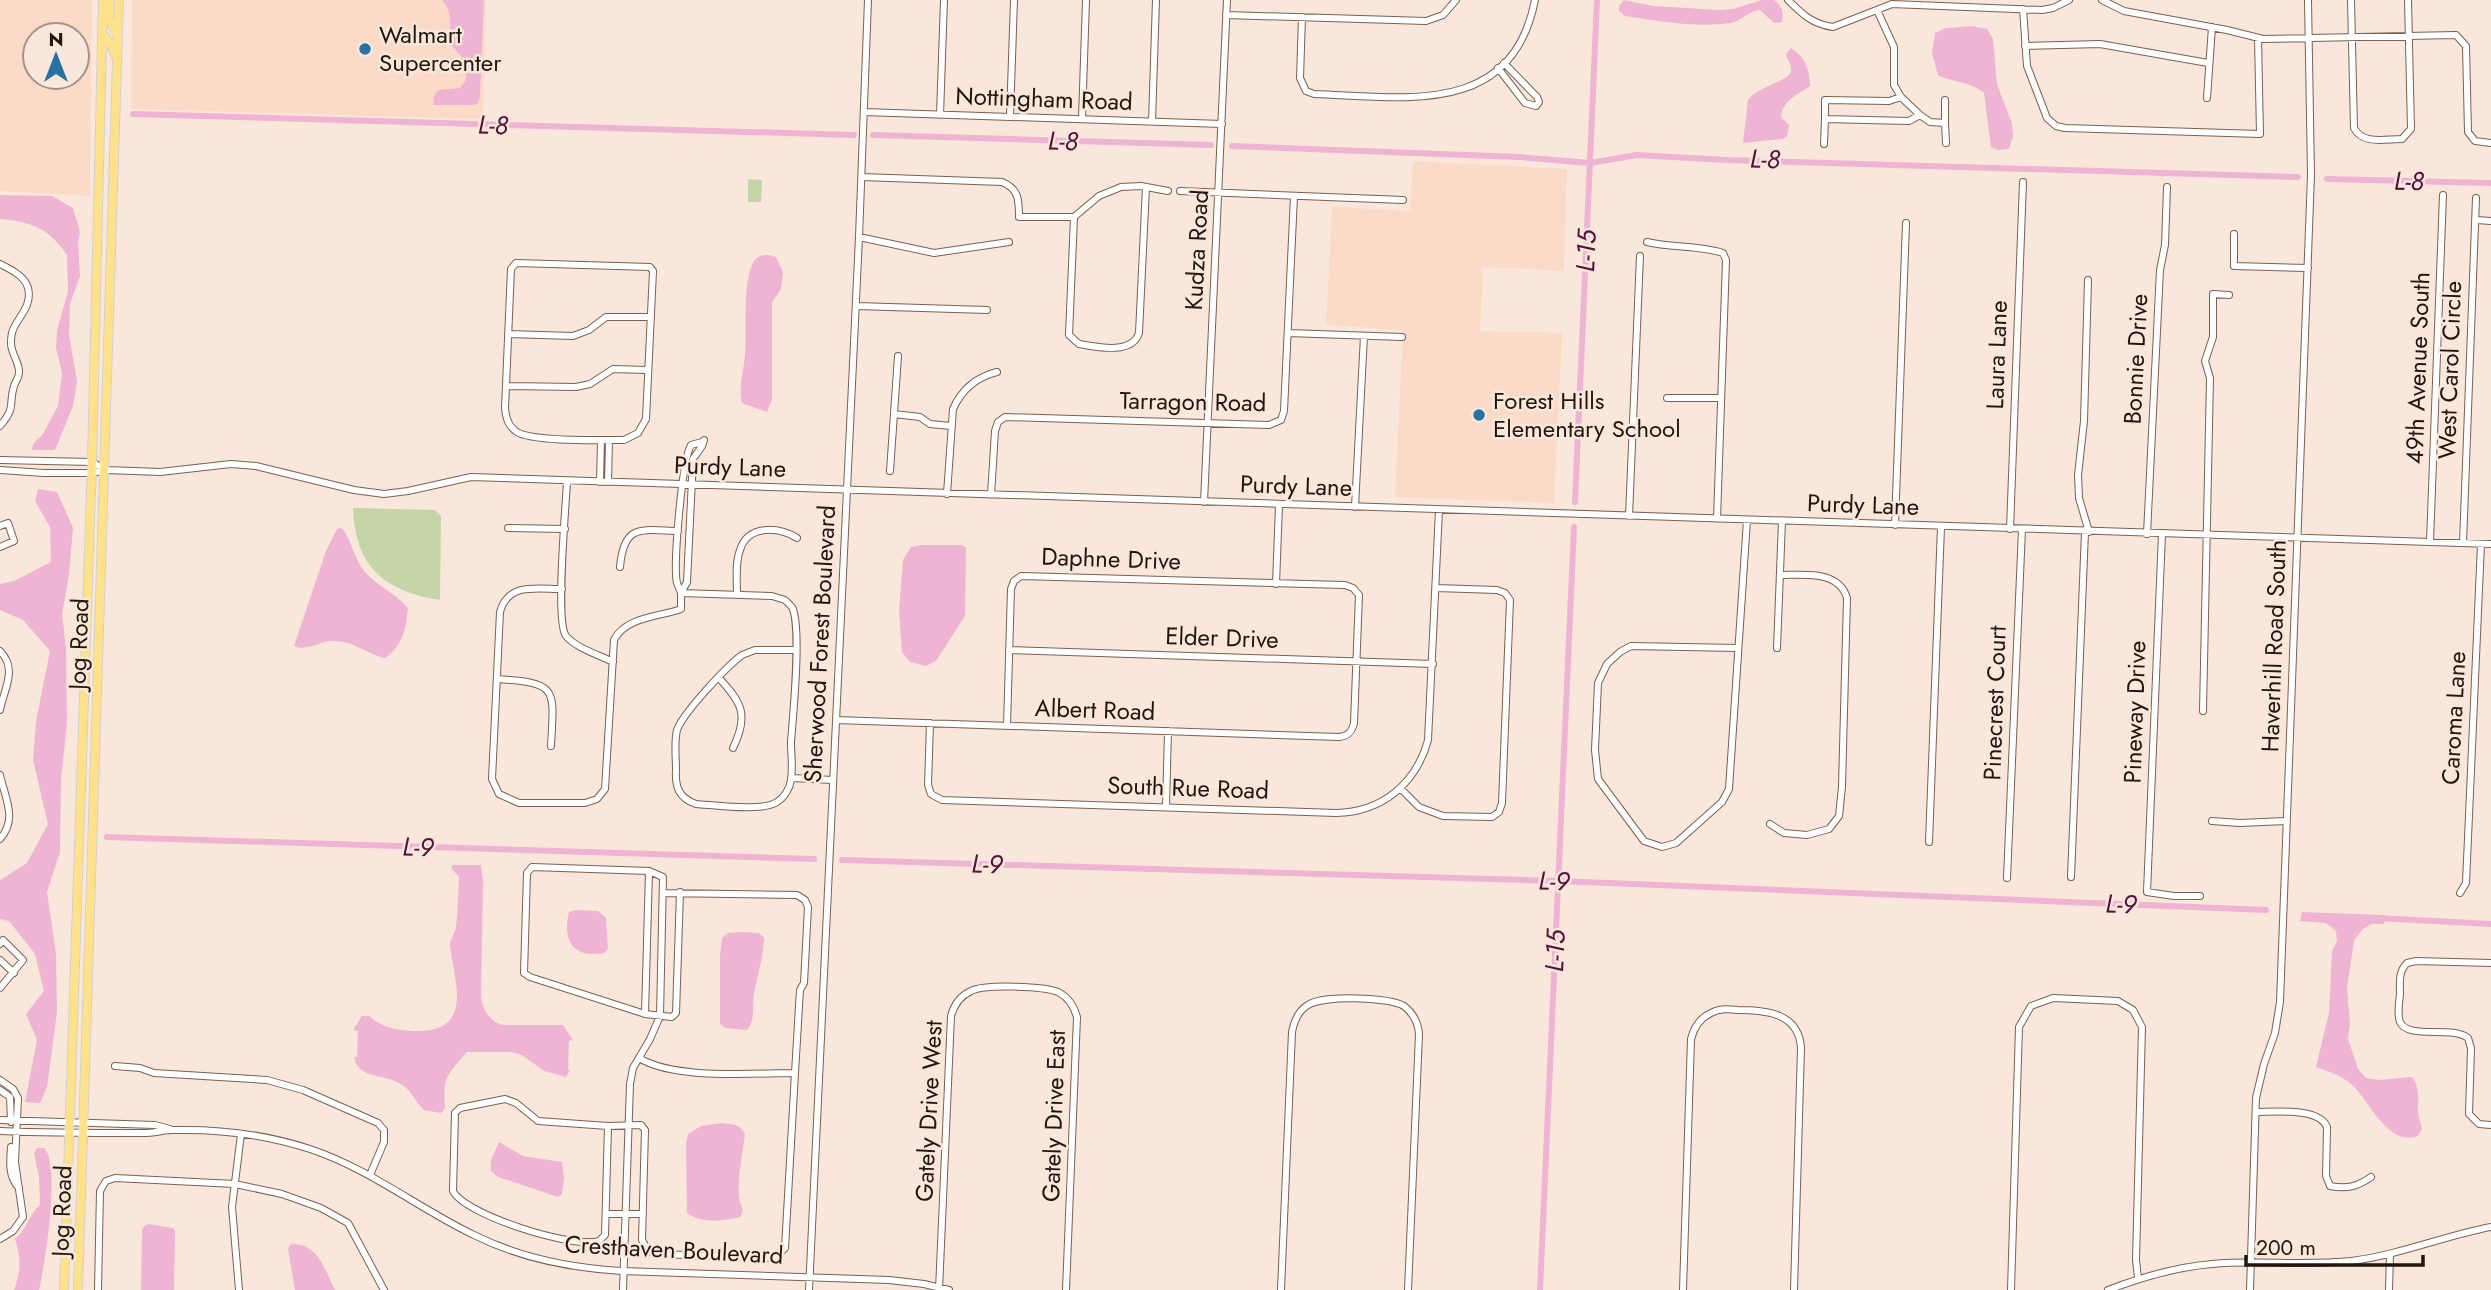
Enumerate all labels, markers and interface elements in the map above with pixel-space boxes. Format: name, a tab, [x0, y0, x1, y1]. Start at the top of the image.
place label: Walmart Supercenter	[379, 17, 502, 80]
north arrow	[21, 21, 91, 91]
text: N	[48, 26, 64, 53]
marker: Walmart Supercenter	[357, 41, 373, 57]
street label: Nottingham Road	[955, 78, 1133, 119]
water label: L-8	[477, 105, 509, 145]
water label: L-8	[1047, 121, 1079, 161]
water label: L-8	[1749, 139, 1781, 179]
water label: L-8	[2393, 162, 2425, 200]
street label: Kudza Road	[1176, 189, 1217, 311]
water label: L-15	[1566, 227, 1606, 273]
street label: 49th Avenue South	[2397, 271, 2438, 465]
street label: West Carol Circle	[2429, 280, 2470, 460]
street label: Bonnie Drive	[2115, 293, 2156, 425]
street label: Laura Lane	[1977, 300, 2016, 410]
street label: Tarragon Road	[1119, 383, 1267, 420]
place label: Forest Hills Elementary School	[1493, 383, 1681, 446]
marker: Forest Hills Elementary School	[1471, 407, 1487, 423]
street label: Purdy Lane	[673, 447, 787, 486]
street label: Purdy Lane	[1239, 466, 1353, 505]
street label: Purdy Lane	[1806, 485, 1920, 524]
street label: Sherwood Forest Boulevard	[795, 504, 844, 784]
street label: Daphne Drive	[1041, 539, 1181, 578]
street label: Haverhill Road South	[2252, 539, 2295, 753]
street label: Jog Road	[59, 598, 98, 693]
street label: Elder Drive	[1165, 618, 1279, 657]
street label: Pinecrest Court	[1974, 625, 2015, 781]
street label: Pineway Drive	[2115, 640, 2154, 784]
street label: Caroma Lane	[2433, 650, 2474, 786]
street label: Albert Road	[1034, 690, 1156, 729]
street label: South Rue Road	[1107, 767, 1269, 808]
water label: L-9	[402, 827, 435, 867]
water label: L-9	[971, 844, 1004, 884]
water label: L-9	[1538, 861, 1571, 901]
water label: L-9	[2105, 884, 2138, 924]
water label: L-15	[1535, 927, 1575, 973]
street label: Gately Drive West	[906, 1019, 951, 1203]
street label: Gately Drive East	[1033, 1029, 1074, 1203]
street label: Jog Road	[42, 1165, 81, 1260]
scale bar	[2246, 1224, 2423, 1268]
street label: Cresthaven Boulevard	[564, 1226, 784, 1273]
text: 200 m	[2256, 1233, 2316, 1263]

